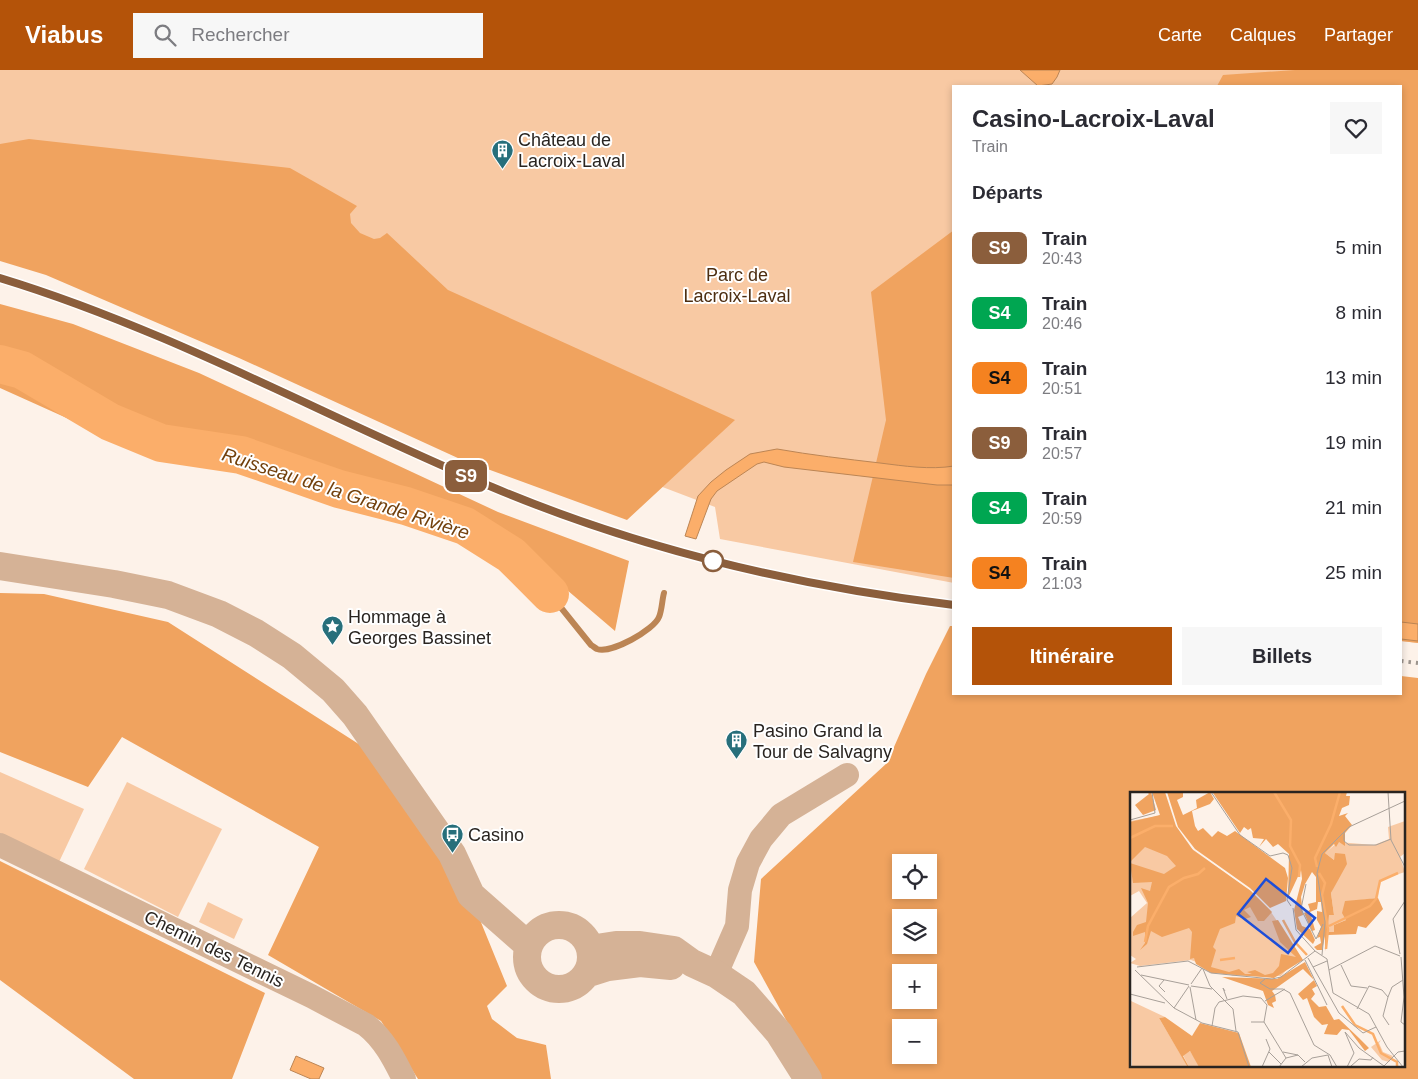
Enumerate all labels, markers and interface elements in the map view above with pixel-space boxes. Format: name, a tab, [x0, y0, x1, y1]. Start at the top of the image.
search box	[133, 13, 483, 58]
text: Viabus	[25, 21, 103, 48]
icon: search	[151, 21, 179, 49]
text: Rechercher	[191, 24, 289, 45]
text: Carte	[1158, 25, 1202, 45]
text: Calques	[1230, 25, 1296, 45]
text: Partager	[1324, 25, 1393, 45]
button: heart	[1330, 102, 1382, 154]
text: Casino-Lacroix-Laval	[972, 105, 1215, 132]
place label: Château de Lacroix-Laval	[518, 130, 625, 171]
building icon: Château de Lacroix-Laval	[490, 138, 514, 169]
text: Train	[972, 138, 1008, 155]
text: Départs	[972, 182, 1043, 203]
text: Train	[1042, 228, 1087, 249]
text: 5 min	[1336, 237, 1382, 258]
text: S9	[988, 238, 1011, 258]
text: 20:43	[1042, 250, 1082, 267]
park label: Parc de Lacroix-Laval	[683, 265, 791, 306]
text: Train	[1042, 293, 1087, 314]
text: 8 min	[1336, 302, 1382, 323]
text: S4	[988, 303, 1011, 323]
text: 20:46	[1042, 315, 1082, 332]
text: Train	[1042, 358, 1087, 379]
text: 13 min	[1325, 367, 1382, 388]
text: S4	[988, 368, 1011, 388]
text: 20:51	[1042, 380, 1082, 397]
text: Train	[1042, 423, 1087, 444]
text: 19 min	[1325, 432, 1382, 453]
text: S9	[988, 433, 1011, 453]
water label: Ruisseau de la Grande Rivière	[220, 444, 472, 543]
text: 20:57	[1042, 445, 1082, 462]
line badge: S9	[444, 460, 488, 492]
text: S9	[455, 466, 477, 486]
text: Train	[1042, 488, 1087, 509]
text: 21 min	[1325, 497, 1382, 518]
text: S4	[988, 498, 1011, 518]
text: 20:59	[1042, 510, 1082, 527]
unlabelled marker	[702, 550, 724, 572]
text: Train	[1042, 553, 1087, 574]
text: 25 min	[1325, 562, 1382, 583]
text: S4	[988, 563, 1011, 583]
text: 21:03	[1042, 575, 1082, 592]
place label: Hommage à Georges Bassinet	[348, 607, 491, 648]
place icon: Hommage à Georges Bassinet	[320, 615, 344, 646]
button: Itinéraire	[972, 627, 1172, 685]
button: Billets	[1182, 627, 1382, 685]
place label: Pasino Grand la Tour de Salvagny	[753, 721, 892, 762]
building icon: Pasino Grand la Tour de Salvagny	[725, 729, 749, 760]
inset map	[1130, 792, 1406, 1066]
bus stop icon: Casino	[440, 823, 464, 854]
place label: Casino	[468, 825, 524, 845]
map controls	[892, 854, 937, 1064]
button: locate	[892, 854, 937, 899]
street label: Chemin des Tennis	[141, 907, 287, 991]
button: layers	[892, 909, 937, 954]
button: +	[892, 964, 937, 1009]
button: −	[892, 1019, 937, 1064]

